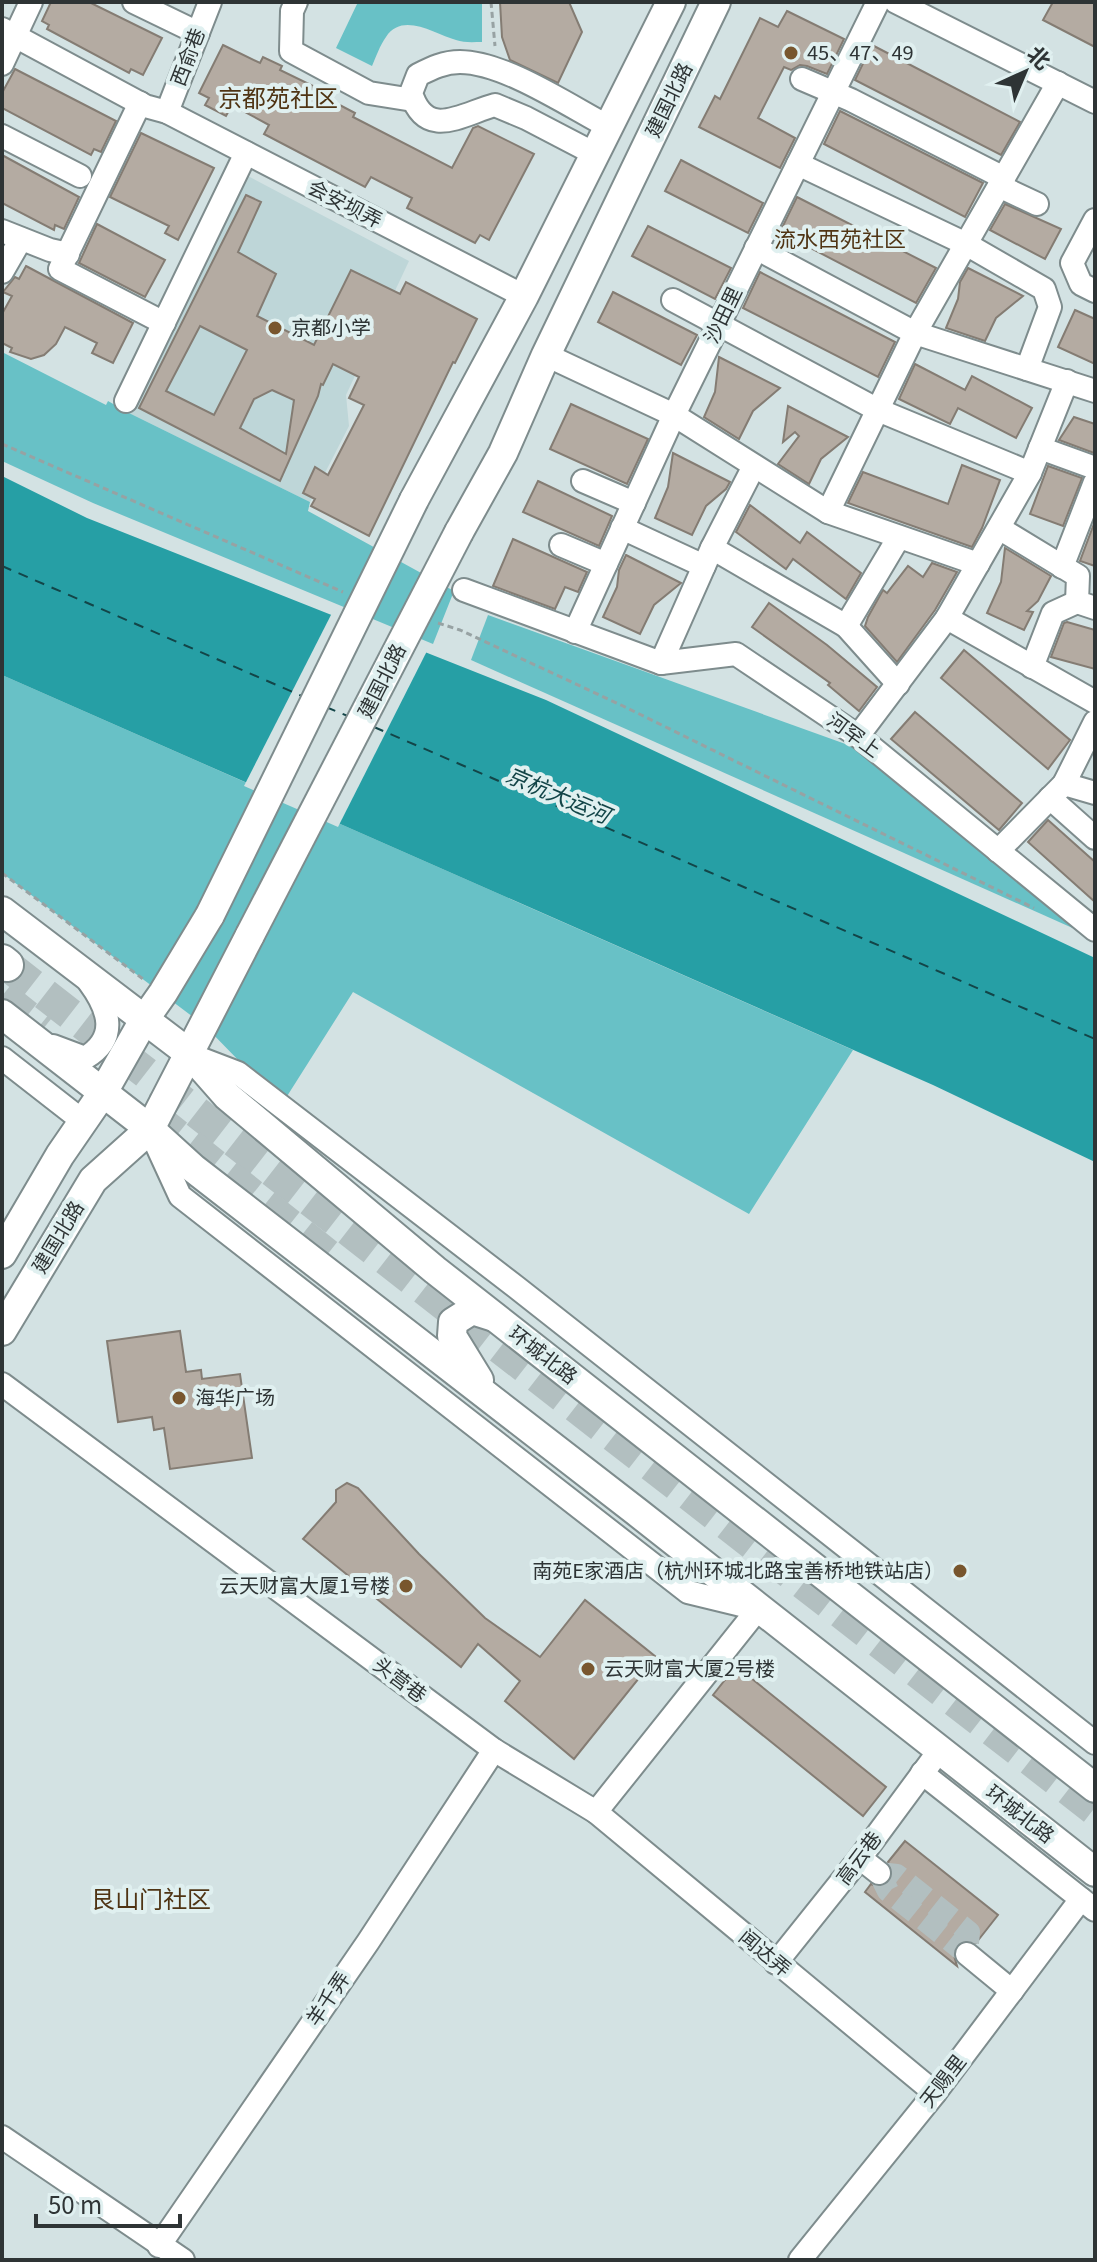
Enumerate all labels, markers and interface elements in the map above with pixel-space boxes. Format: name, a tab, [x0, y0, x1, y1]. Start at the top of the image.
street label: 西俞巷	[162, 23, 211, 90]
north arrow	[985, 32, 1065, 112]
place label: 45、47、49	[807, 37, 914, 66]
text: 北	[1021, 37, 1059, 75]
marker: 45、47、49	[782, 44, 800, 62]
street label: 建国北路	[637, 57, 698, 142]
district label: 京都苑社区	[218, 79, 338, 114]
street label: 会安坝弄	[303, 172, 388, 234]
district label: 流水西苑社区	[774, 221, 906, 253]
street label: 沙田里	[695, 281, 748, 348]
place label: 京都小学	[291, 312, 371, 341]
marker: 京都小学	[266, 319, 284, 337]
street label: 建国北路	[350, 638, 412, 723]
street label: 河罕上	[822, 704, 888, 763]
water label: 京杭大运河	[502, 757, 619, 831]
street label: 建国北路	[24, 1194, 90, 1278]
street label: 环城北路	[503, 1318, 584, 1390]
place label: 海华广场	[195, 1382, 275, 1411]
marker: 海华广场	[170, 1389, 188, 1407]
place label: 南苑E家酒店（杭州环城北路宝善桥地铁站店）	[532, 1555, 944, 1584]
marker: 南苑E家酒店（杭州环城北路宝善桥地铁站店）	[951, 1562, 969, 1580]
place label: 云天财富大厦1号楼	[219, 1570, 390, 1599]
marker: 云天财富大厦1号楼	[397, 1577, 415, 1595]
street label: 头营巷	[368, 1649, 434, 1708]
place label: 云天财富大厦2号楼	[604, 1653, 775, 1682]
marker: 云天财富大厦2号楼	[579, 1660, 597, 1678]
street label: 环城北路	[980, 1777, 1061, 1849]
street label: 高云巷	[828, 1824, 887, 1890]
district label: 艮山门社区	[91, 1880, 211, 1915]
street label: 闻达弄	[734, 1921, 798, 1982]
street label: 羊千弄	[298, 1965, 356, 2031]
street label: 天赐里	[912, 2048, 972, 2113]
scale bar	[36, 2178, 180, 2228]
text: 50 m	[48, 2186, 102, 2221]

